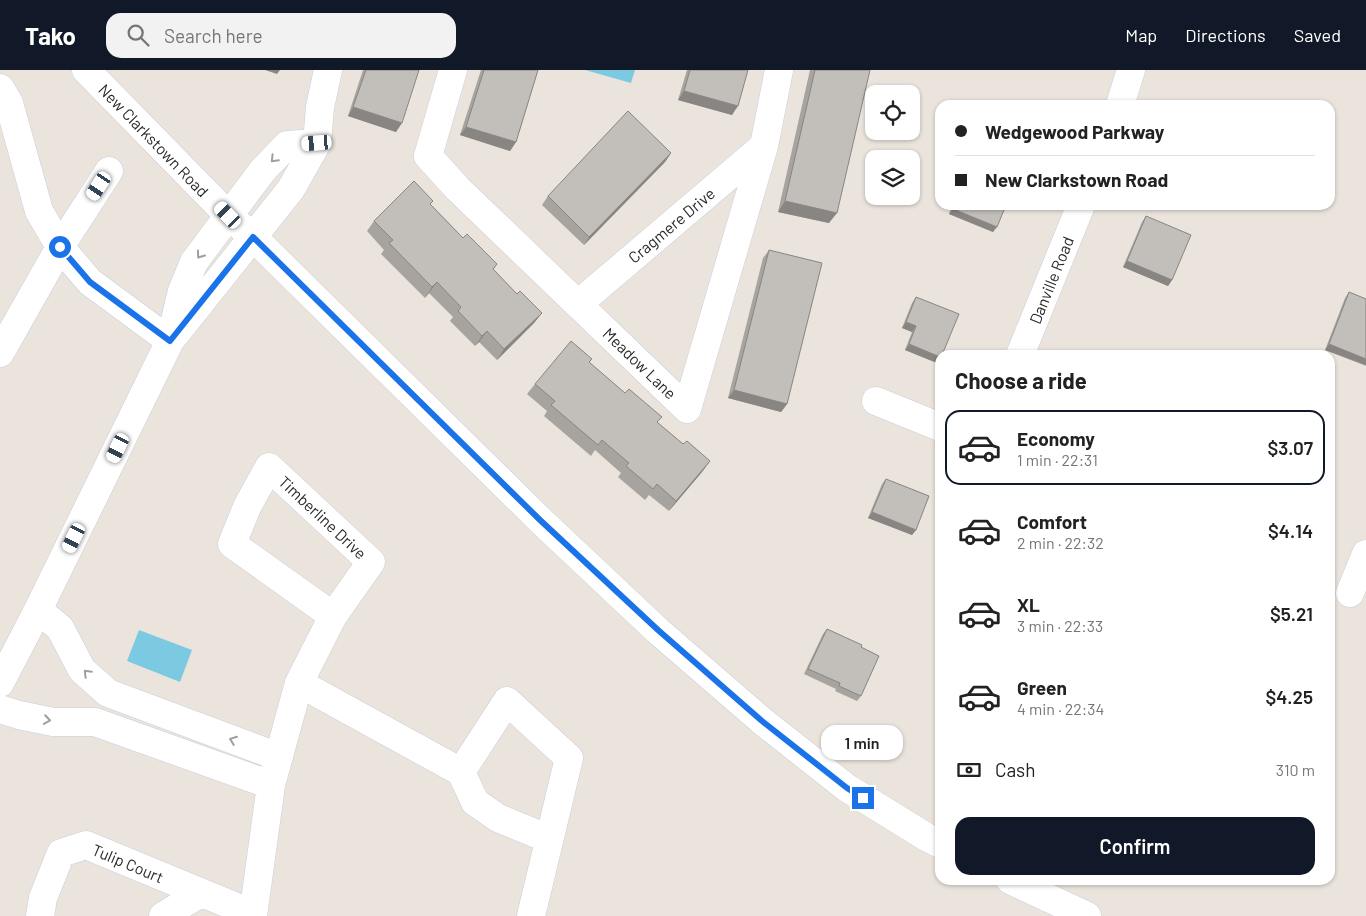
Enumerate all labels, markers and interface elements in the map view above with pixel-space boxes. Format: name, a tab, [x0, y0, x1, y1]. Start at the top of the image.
search box	[106, 13, 456, 58]
text: Tako	[25, 21, 76, 50]
icon: search	[124, 21, 152, 49]
text: Search here	[164, 24, 263, 47]
text: Map	[1125, 24, 1157, 46]
text: Directions	[1185, 24, 1266, 46]
text: Saved	[1294, 24, 1341, 46]
street label: New Clarkstown Road	[95, 80, 213, 200]
map controls	[865, 85, 920, 205]
button: locate	[865, 85, 920, 140]
text: Wedgewood Parkway	[985, 120, 1164, 143]
car	[301, 134, 332, 152]
button: layers	[865, 150, 920, 205]
one-way arrow	[271, 153, 280, 162]
text: New Clarkstown Road	[985, 168, 1168, 191]
car	[84, 169, 113, 203]
street label: Cragmere Drive	[624, 183, 718, 267]
car	[212, 199, 243, 231]
street label: Danville Road	[1025, 234, 1077, 326]
route start	[49, 236, 71, 258]
one-way arrow	[197, 249, 205, 258]
street label: Meadow Lane	[600, 323, 680, 403]
text: Choose a ride	[955, 367, 1087, 393]
icon: car	[957, 425, 1002, 470]
text: Economy	[1017, 427, 1095, 450]
car	[104, 431, 131, 465]
text: $3.07	[1267, 436, 1313, 459]
text: 1 min · 22:31	[1017, 450, 1098, 469]
street label: Timberline Drive	[275, 472, 371, 562]
icon: car	[957, 508, 1002, 553]
text: Comfort	[1017, 510, 1087, 533]
text: $4.14	[1268, 519, 1313, 542]
car	[60, 521, 87, 555]
text: 2 min · 22:32	[1017, 533, 1104, 552]
icon: car	[957, 591, 1002, 636]
text: XL	[1017, 593, 1040, 616]
text: $5.21	[1270, 602, 1313, 625]
text: 3 min · 22:33	[1017, 616, 1103, 635]
one-way arrow	[84, 670, 93, 679]
icon: car	[957, 674, 1002, 719]
text: Green	[1017, 676, 1067, 699]
text: $4.25	[1265, 685, 1313, 708]
text: 4 min · 22:34	[1017, 699, 1104, 718]
one-way arrow	[43, 715, 52, 725]
callout: 1 min	[822, 726, 904, 760]
text: 1 min	[845, 733, 879, 752]
one-way arrow	[229, 736, 238, 746]
icon: cash	[955, 756, 983, 784]
text: Cash	[995, 758, 1036, 781]
text: 310 m	[1276, 760, 1315, 779]
route end	[852, 787, 874, 809]
button: Confirm	[955, 817, 1315, 875]
street label: Tulip Court	[89, 839, 167, 887]

